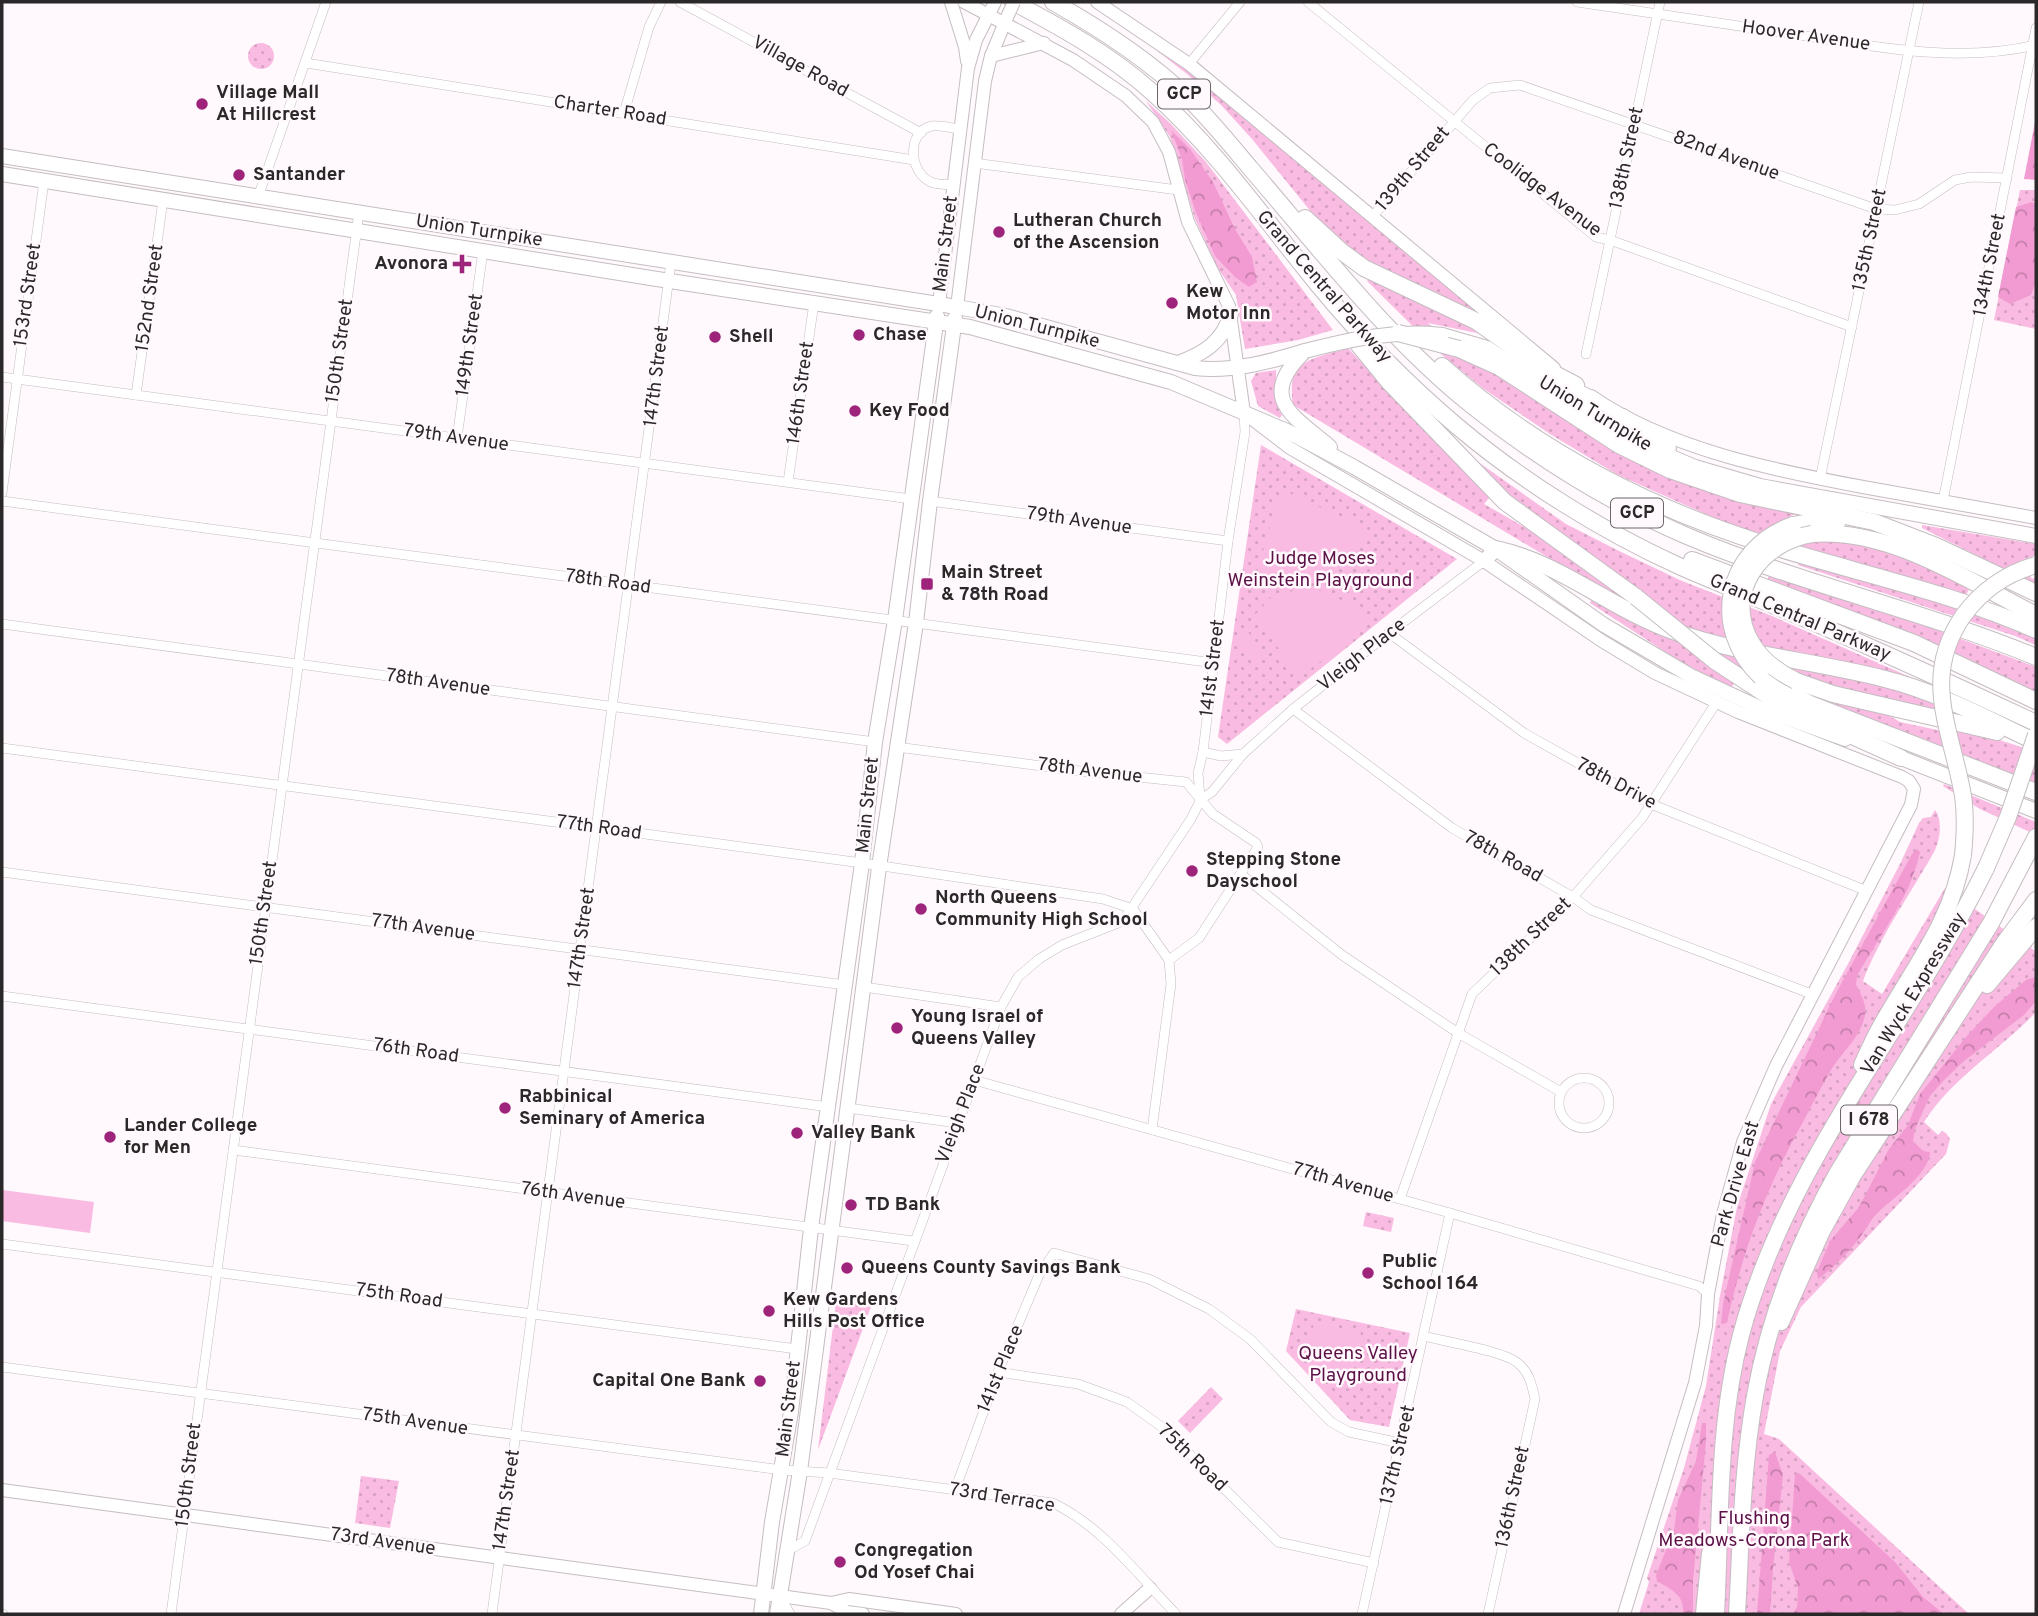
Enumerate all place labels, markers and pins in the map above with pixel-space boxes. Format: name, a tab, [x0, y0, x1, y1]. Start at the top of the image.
place label: Village Mall At Hillcrest	[216, 81, 319, 127]
marker: Village Mall At Hillcrest	[194, 96, 210, 112]
place label: Santander	[253, 163, 345, 187]
marker: Santander	[231, 167, 247, 183]
place label: Lutheran Church of the Ascension	[1013, 209, 1162, 255]
marker: Lutheran Church of the Ascension	[991, 224, 1007, 240]
place label: Avonora	[374, 252, 448, 276]
marker: Avonora	[454, 256, 470, 272]
place label: Kew Motor Inn	[1186, 280, 1271, 326]
marker: Kew Motor Inn	[1164, 295, 1180, 311]
place label: Chase	[873, 323, 927, 347]
place label: Shell	[729, 325, 774, 349]
marker: Chase	[851, 327, 867, 343]
marker: Shell	[707, 329, 723, 345]
place label: Key Food	[869, 399, 950, 423]
marker: Key Food	[847, 403, 863, 419]
place label: Main Street & 78th Road	[941, 561, 1049, 607]
marker: Main Street & 78th Road	[919, 576, 935, 592]
place label: Stepping Stone Dayschool	[1206, 848, 1341, 894]
marker: Stepping Stone Dayschool	[1184, 863, 1200, 879]
place label: North Queens Community High School	[935, 886, 1148, 932]
marker: North Queens Community High School	[913, 901, 929, 917]
place label: Young Israel of Queens Valley	[911, 1005, 1043, 1051]
marker: Young Israel of Queens Valley	[889, 1020, 905, 1036]
place label: Rabbinical Seminary of America	[519, 1085, 705, 1131]
marker: Rabbinical Seminary of America	[497, 1100, 513, 1116]
place label: Lander College for Men	[124, 1114, 257, 1160]
place label: Valley Bank	[811, 1121, 916, 1145]
marker: Valley Bank	[789, 1125, 805, 1141]
marker: Lander College for Men	[102, 1129, 118, 1145]
place label: TD Bank	[865, 1193, 941, 1217]
marker: TD Bank	[843, 1197, 859, 1213]
place label: Public School 164	[1382, 1250, 1478, 1296]
place label: Queens County Savings Bank	[861, 1256, 1121, 1280]
marker: Queens County Savings Bank	[839, 1260, 855, 1276]
marker: Public School 164	[1360, 1265, 1376, 1281]
place label: Kew Gardens Hills Post Office	[783, 1288, 925, 1334]
marker: Kew Gardens Hills Post Office	[761, 1303, 777, 1319]
place label: Capital One Bank	[592, 1369, 746, 1393]
marker: Capital One Bank	[752, 1373, 768, 1389]
place label: Congregation Od Yosef Chai	[854, 1539, 975, 1585]
marker: Congregation Od Yosef Chai	[832, 1554, 848, 1570]

